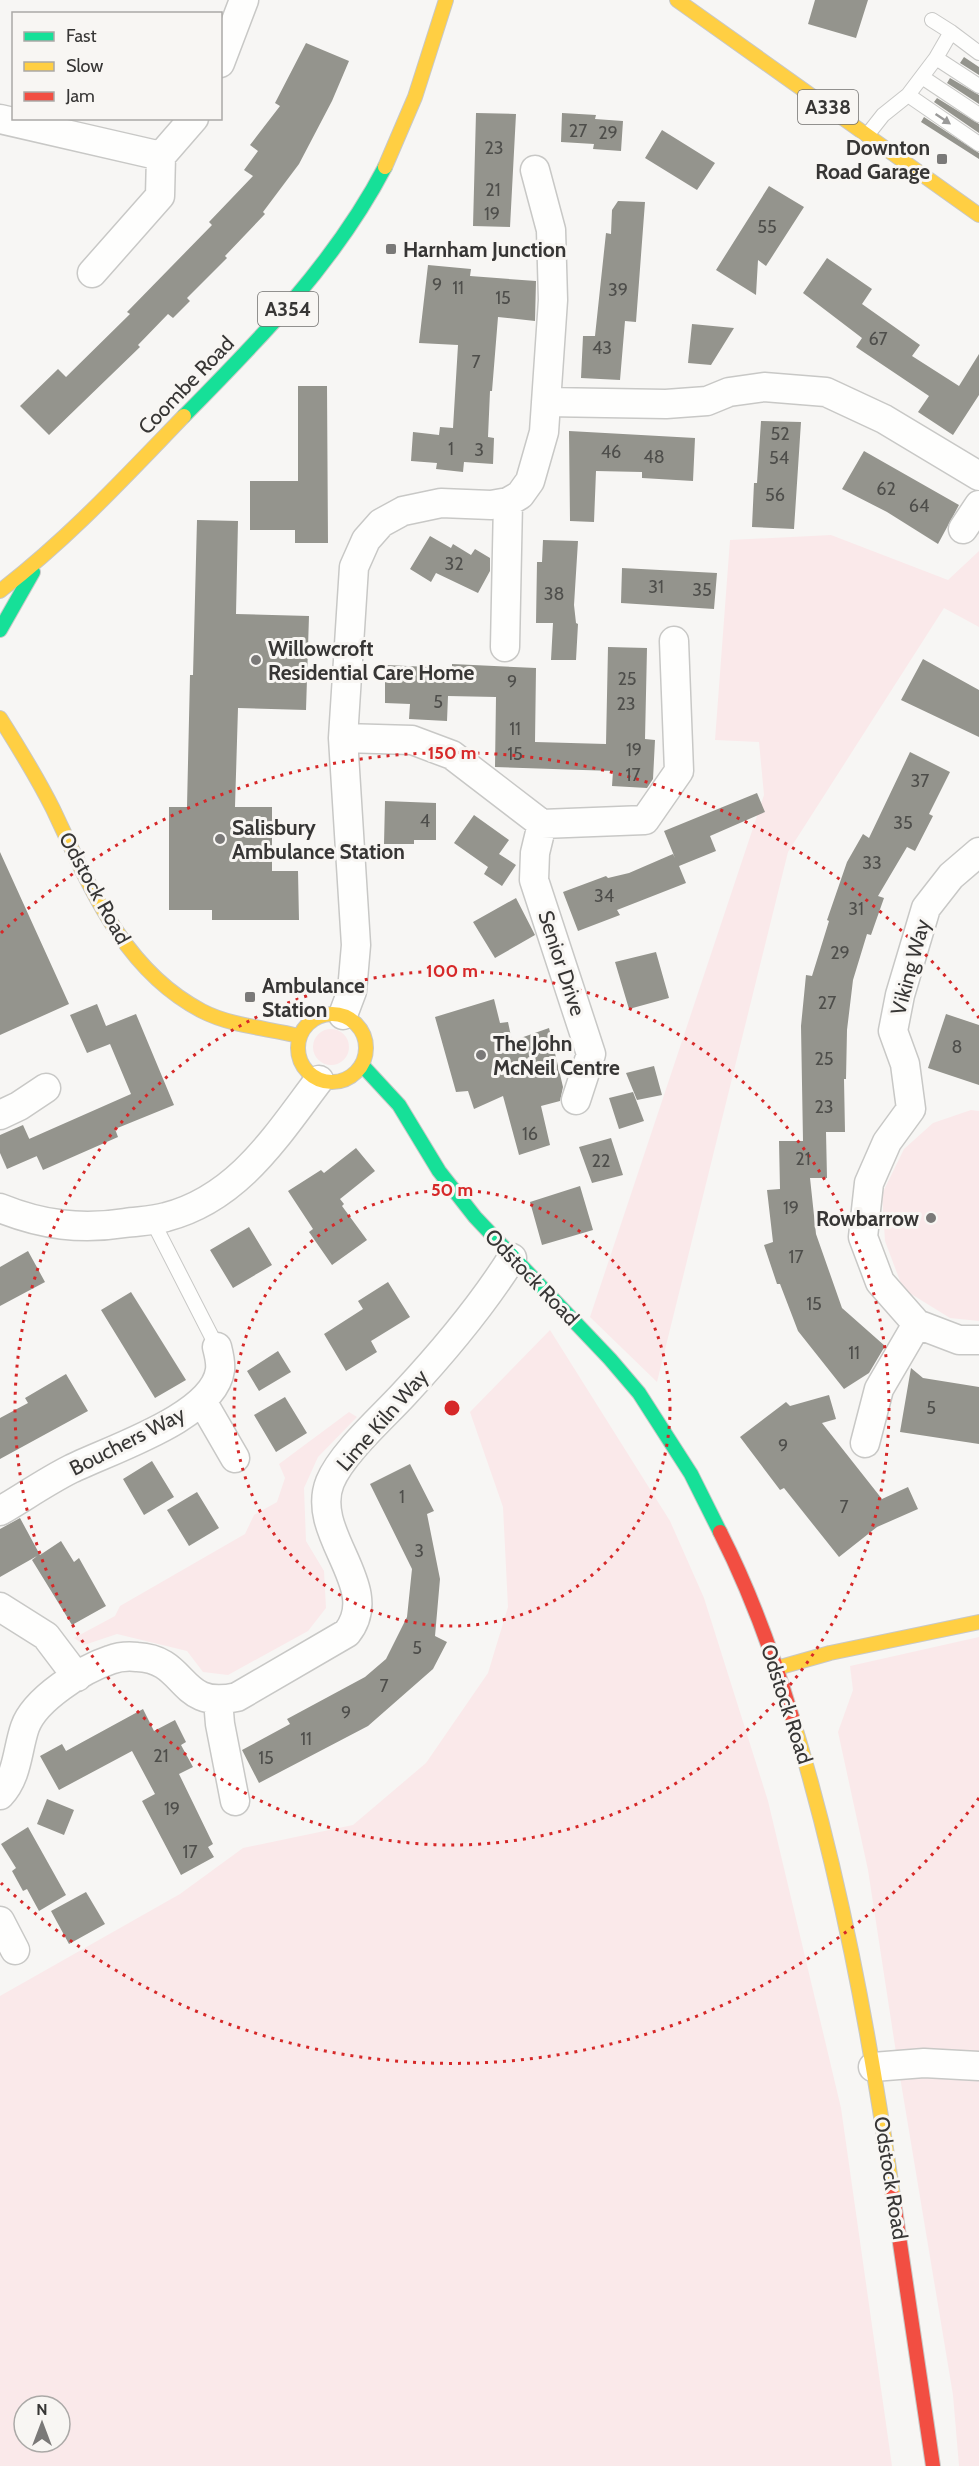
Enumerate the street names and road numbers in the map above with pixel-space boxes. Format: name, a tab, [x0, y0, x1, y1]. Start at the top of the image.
road number: A338	[798, 90, 858, 124]
road number: A354	[258, 292, 318, 326]
street label: Coombe Road	[133, 331, 239, 439]
street label: Odstock Road	[54, 828, 136, 948]
street label: Senior Drive	[533, 907, 591, 1019]
street label: Viking Way	[885, 916, 935, 1018]
street label: Odstock Road	[480, 1224, 584, 1330]
street label: Lime Kiln Way	[331, 1364, 433, 1476]
street label: Bouchers Way	[65, 1401, 189, 1481]
street label: Odstock Road	[756, 1641, 818, 1767]
street label: Odstock Road	[869, 2115, 913, 2241]

